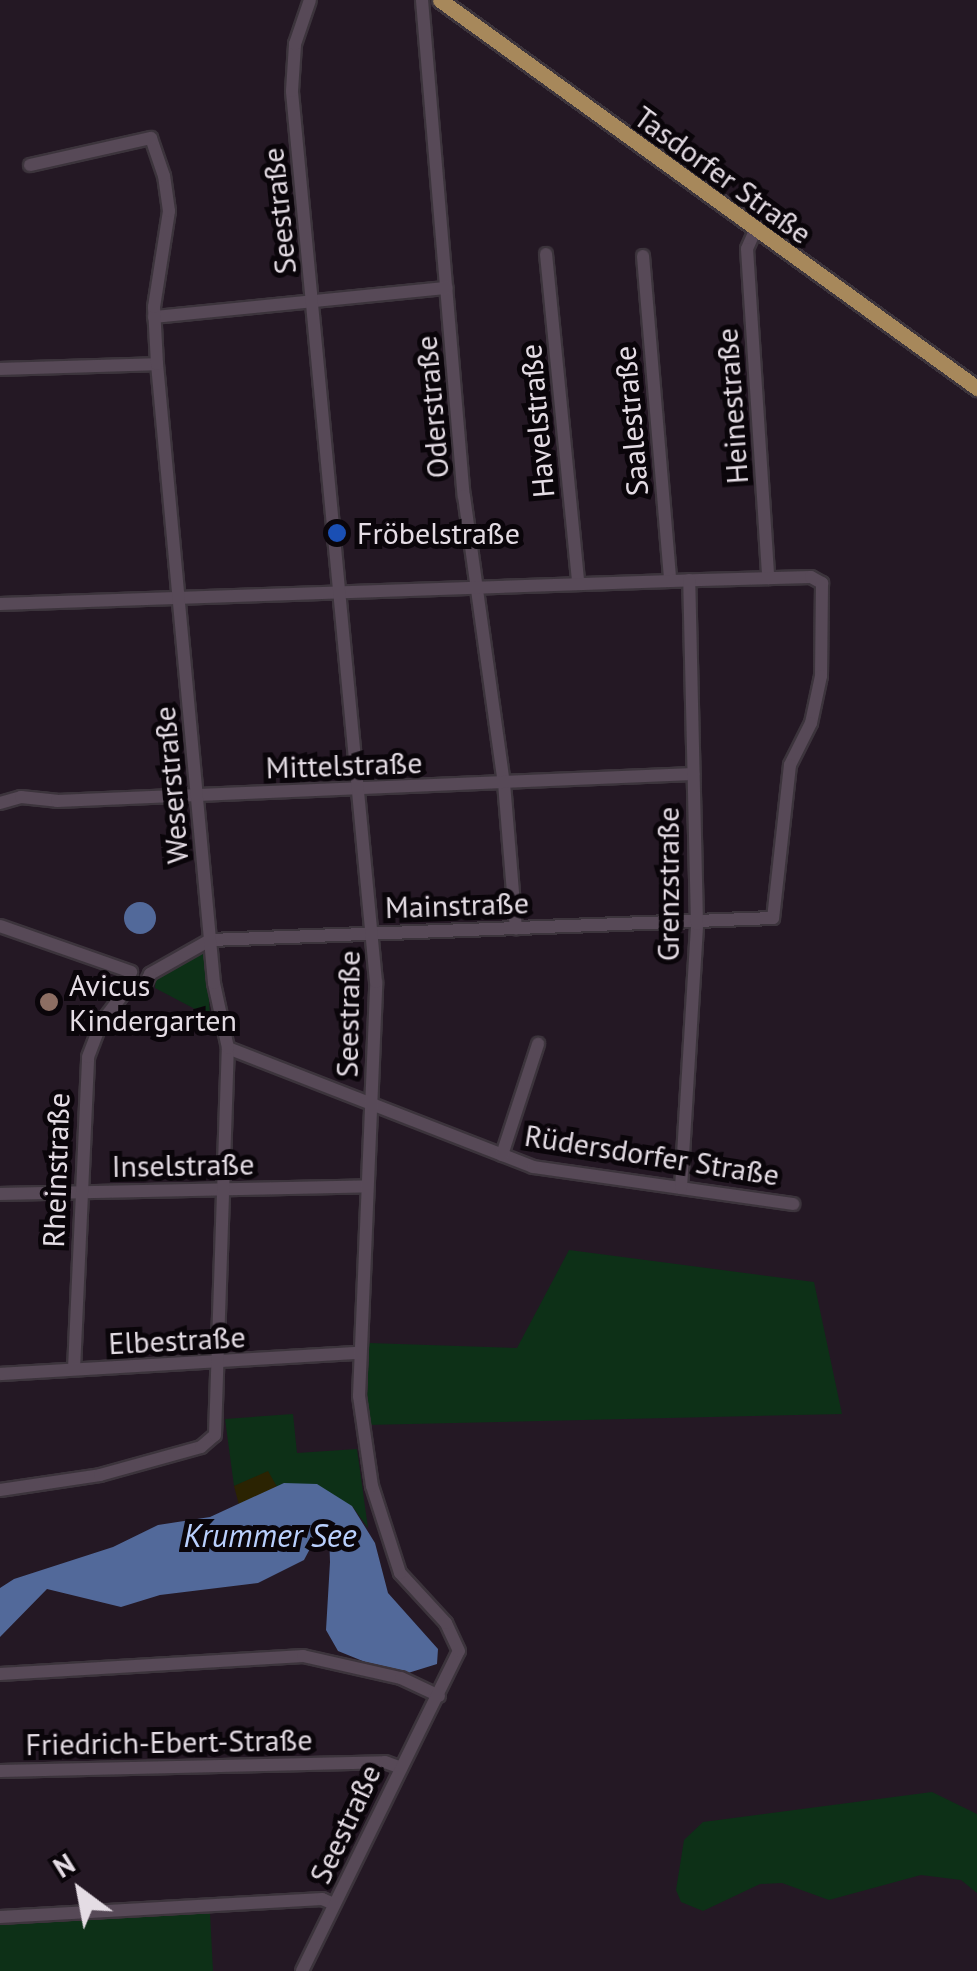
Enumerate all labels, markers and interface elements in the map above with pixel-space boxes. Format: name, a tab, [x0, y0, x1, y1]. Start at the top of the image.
street label: Tasdorfer Straße	[627, 99, 819, 251]
street label: Seestraße	[254, 146, 304, 276]
street label: Heinestraße	[709, 327, 755, 485]
street label: Oderstraße	[408, 334, 456, 480]
street label: Havelstraße	[512, 343, 562, 499]
street label: Saalestraße	[607, 344, 655, 498]
place label: Fröbelstraße	[357, 515, 520, 551]
marker: Fröbelstraße	[326, 522, 348, 544]
street label: Weserstraße	[146, 705, 196, 865]
street label: Mittelstraße	[265, 744, 423, 786]
street label: Grenzstraße	[650, 807, 686, 961]
street label: Mainstraße	[384, 884, 530, 926]
street label: Seestraße	[329, 950, 367, 1078]
place label: Avicus Kindergarten	[69, 967, 237, 1038]
marker: Avicus Kindergarten	[38, 991, 60, 1013]
street label: Rheinstraße	[35, 1092, 77, 1248]
street label: Rüdersdorfer Straße	[522, 1117, 782, 1193]
street label: Inselstraße	[111, 1146, 255, 1184]
street label: Elbestraße	[108, 1318, 246, 1362]
water label: Krummer See	[184, 1516, 356, 1554]
street label: Friedrich-Ebert-Straße	[25, 1721, 313, 1763]
street label: Seestraße	[302, 1759, 388, 1889]
north arrow	[30, 1841, 130, 1941]
text: N	[46, 1845, 81, 1886]

